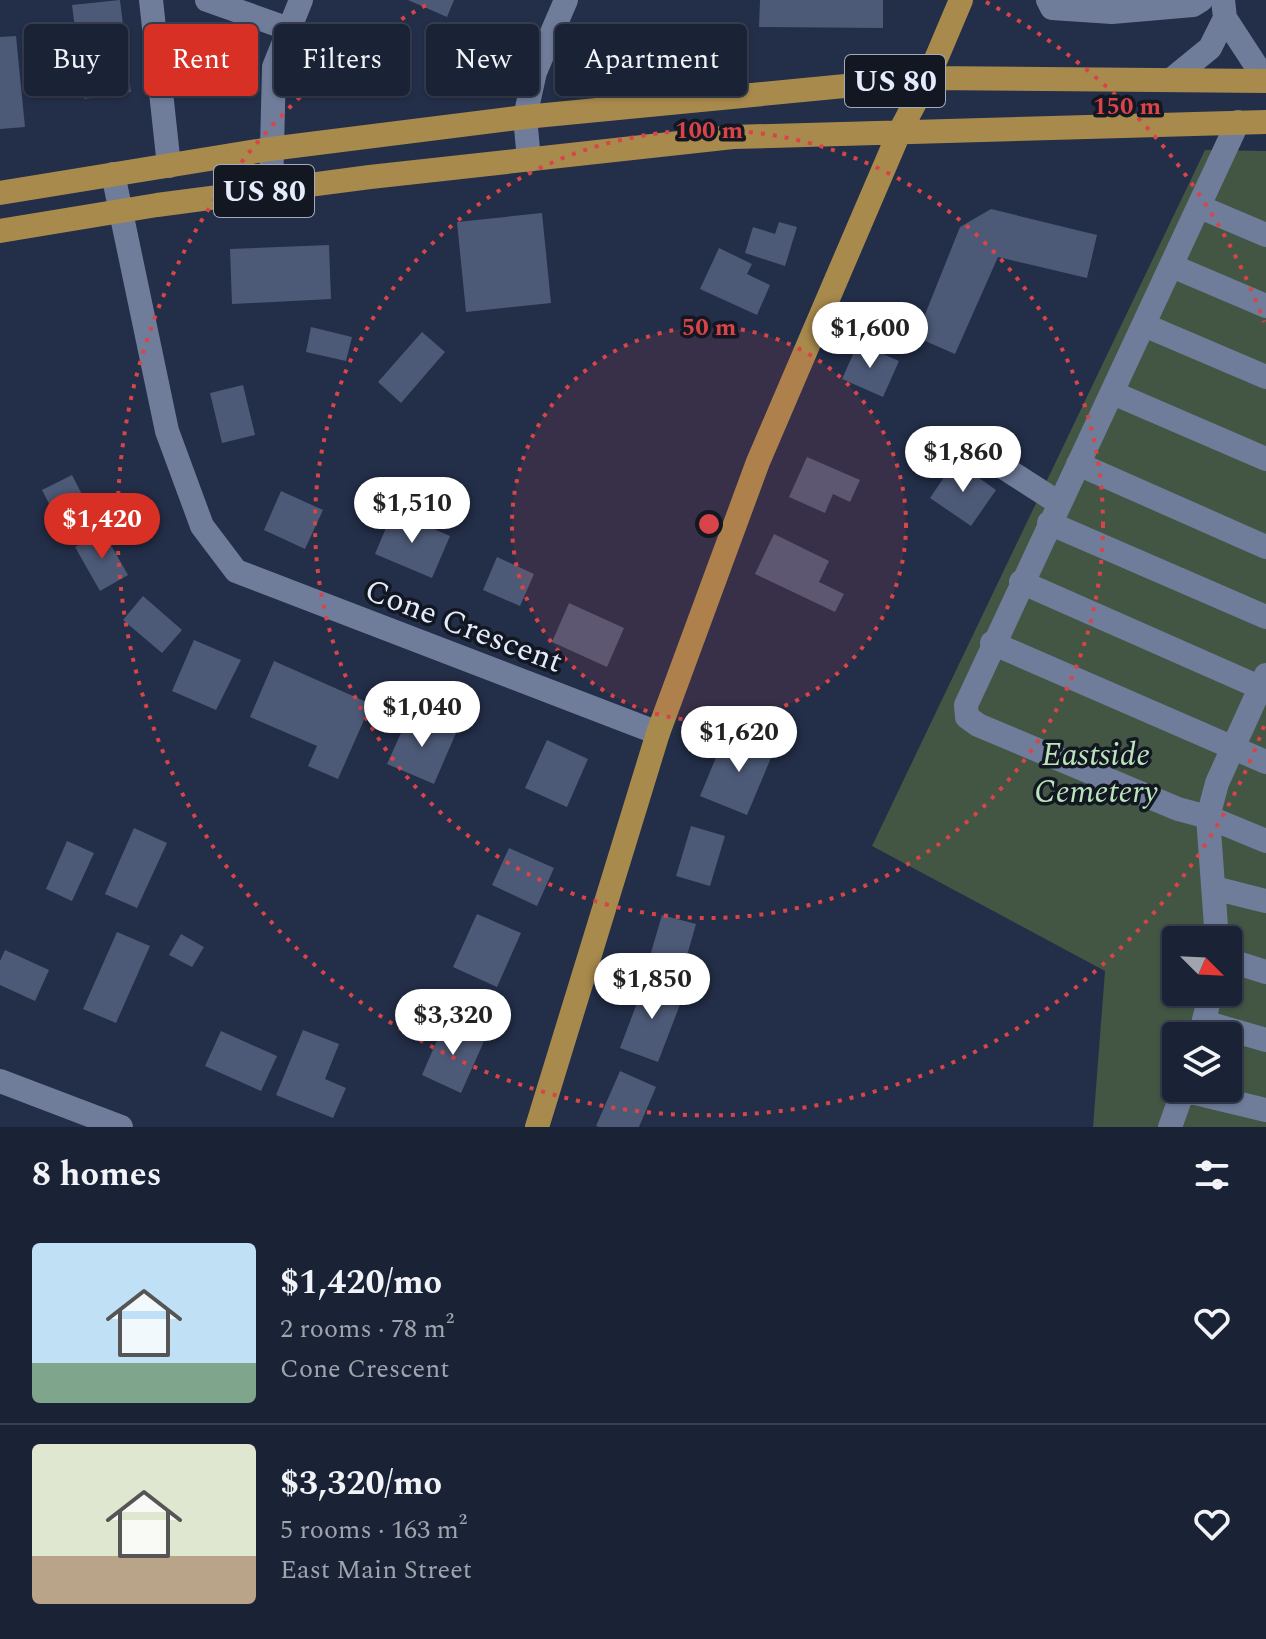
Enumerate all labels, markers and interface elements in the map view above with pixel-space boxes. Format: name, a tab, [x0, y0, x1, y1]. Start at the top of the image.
chip: Buy	[24, 24, 128, 96]
chip: Rent	[144, 24, 258, 96]
chip: Filters	[274, 24, 410, 96]
chip: New	[426, 24, 539, 96]
chip: Apartment	[555, 24, 747, 96]
road number: US 80	[845, 55, 945, 107]
text: 150 m	[1093, 89, 1161, 125]
text: 100 m	[675, 113, 743, 149]
road number: US 80	[214, 165, 314, 217]
pin: $1,600	[805, 302, 935, 370]
text: $1,600	[830, 308, 910, 348]
text: 50 m	[682, 310, 737, 346]
pin: $1,860	[898, 426, 1028, 494]
text: $1,860	[923, 432, 1003, 472]
pin: $1,510	[347, 477, 477, 545]
text: $1,510	[372, 483, 452, 523]
pin: $1,420	[37, 493, 167, 561]
text: $1,420	[62, 499, 142, 539]
centre of rings	[695, 510, 723, 538]
street label: Cone Crescent	[357, 566, 570, 687]
pin: $1,040	[357, 681, 487, 749]
text: $1,040	[382, 687, 462, 727]
pin: $1,620	[674, 706, 804, 774]
text: $1,620	[699, 712, 779, 752]
park label: Eastside Cemetery	[1034, 731, 1158, 817]
north arrow	[1162, 926, 1242, 1006]
map controls	[1162, 926, 1242, 1102]
pin: $1,850	[587, 953, 717, 1021]
text: $1,850	[612, 959, 692, 999]
pin: $3,320	[388, 989, 518, 1057]
text: $3,320	[413, 995, 493, 1035]
button: layers	[1162, 1022, 1242, 1102]
text: 8 homes	[32, 1149, 162, 1201]
icon: filters	[1190, 1153, 1234, 1197]
text: $1,420/mo	[280, 1257, 442, 1309]
icon: home	[96, 1275, 192, 1371]
icon: heart	[1190, 1301, 1234, 1345]
text: 2 rooms · 78 m²	[280, 1309, 454, 1349]
text: Cone Crescent	[280, 1349, 450, 1389]
text: $3,320/mo	[280, 1458, 442, 1510]
icon: home	[96, 1476, 192, 1572]
icon: heart	[1190, 1502, 1234, 1546]
text: 5 rooms · 163 m²	[280, 1510, 467, 1550]
text: East Main Street	[280, 1550, 472, 1590]

